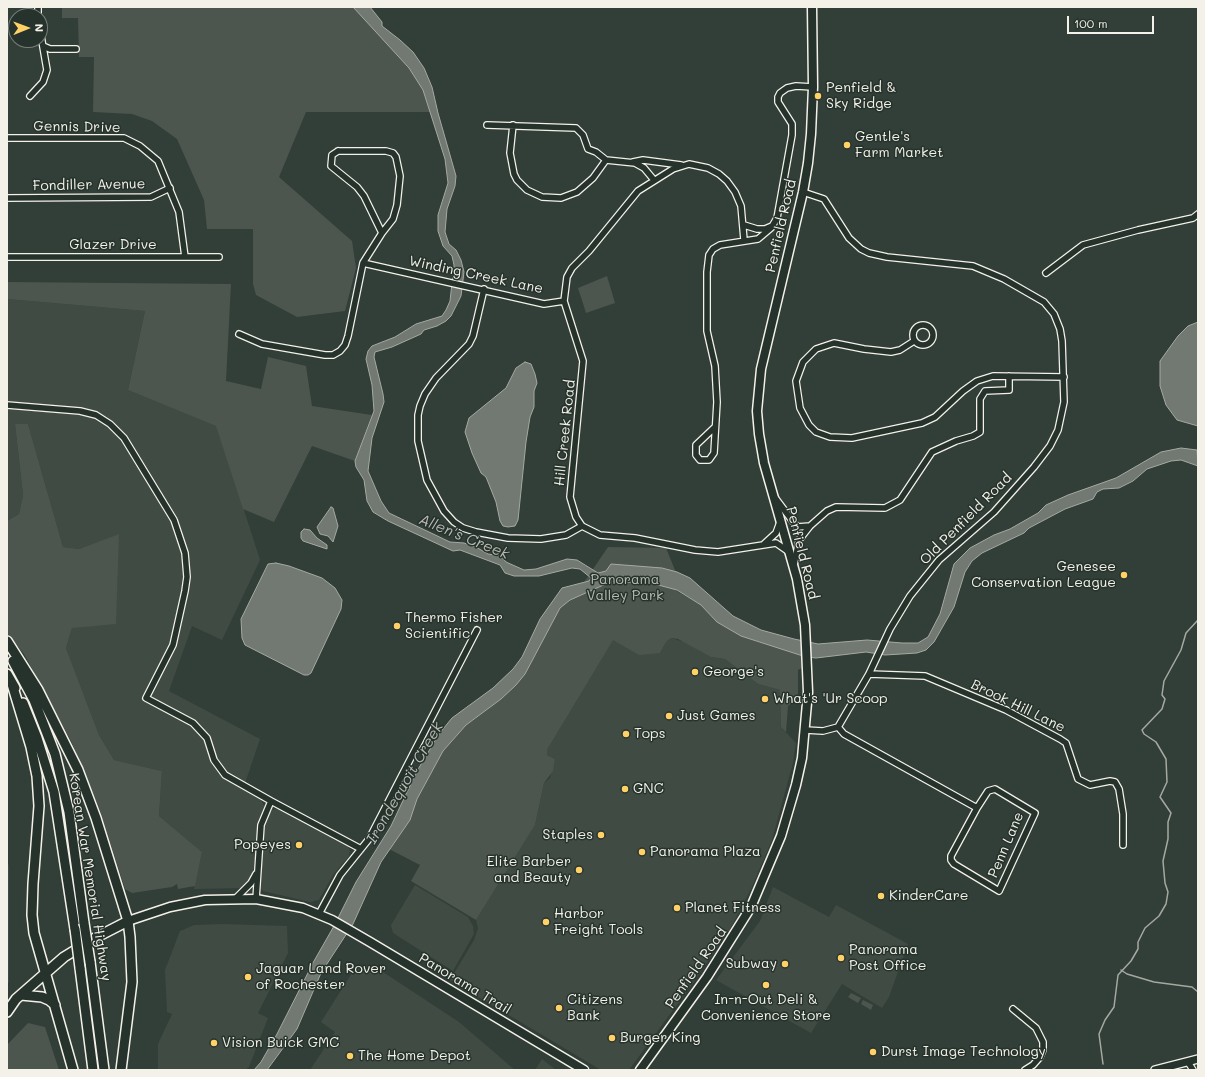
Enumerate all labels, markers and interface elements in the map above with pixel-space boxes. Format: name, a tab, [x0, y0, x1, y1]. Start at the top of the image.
north arrow	[8, 8, 48, 48]
scale bar	[1069, 8, 1156, 34]
text: 100 m	[1074, 15, 1108, 31]
text: N	[32, 23, 47, 32]
place label: Penfield & Sky Ridge	[826, 80, 896, 112]
marker: Penfield & Sky Ridge	[813, 91, 823, 101]
street label: Gennis Drive	[33, 118, 121, 136]
place label: Gentle's Farm Market	[855, 129, 943, 162]
marker: Gentle's Farm Market	[842, 140, 852, 150]
street label: Fondiller Avenue	[33, 176, 145, 194]
street label: Penfield Road	[762, 178, 800, 274]
street label: Glazer Drive	[69, 237, 157, 253]
street label: Winding Creek Lane	[407, 253, 545, 297]
street label: Hill Creek Road	[551, 379, 579, 487]
street label: Old Penfield Road	[917, 470, 1015, 568]
street label: Penfield Road	[782, 505, 822, 601]
water label: Allen's Creek	[416, 511, 512, 563]
place label: Genesee Conservation League	[971, 559, 1116, 592]
marker: Genesee Conservation League	[1119, 570, 1129, 580]
park label: Panorama Valley Park	[587, 572, 663, 604]
place label: Thermo Fisher Scientific	[405, 610, 503, 642]
marker: Thermo Fisher Scientific	[392, 621, 402, 631]
place label: George's	[703, 664, 764, 680]
marker: George's	[690, 667, 700, 677]
street label: Brook Hill Lane	[968, 676, 1068, 736]
place label: What's 'Ur Scoop	[773, 691, 888, 707]
marker: What's 'Ur Scoop	[760, 694, 770, 704]
place label: Just Games	[677, 708, 756, 724]
marker: Just Games	[664, 711, 674, 721]
water label: Irondequoit Creek	[363, 719, 447, 847]
place label: Tops	[634, 726, 666, 742]
marker: Tops	[621, 729, 631, 739]
street label: Korean War Memorial Highway	[65, 772, 115, 982]
place label: GNC	[633, 781, 664, 797]
marker: GNC	[620, 784, 630, 794]
street label: Penn Lane	[985, 810, 1027, 880]
place label: Staples	[543, 827, 593, 843]
marker: Staples	[596, 830, 606, 840]
place label: Popeyes	[234, 837, 291, 853]
marker: Popeyes	[294, 840, 304, 850]
place label: Panorama Plaza	[650, 844, 761, 860]
marker: Panorama Plaza	[637, 847, 647, 857]
place label: Elite Barber and Beauty	[487, 854, 571, 886]
marker: Elite Barber and Beauty	[574, 865, 584, 875]
place label: KinderCare	[889, 888, 969, 904]
marker: KinderCare	[876, 891, 886, 901]
place label: Planet Fitness	[685, 900, 781, 916]
marker: Planet Fitness	[672, 903, 682, 913]
place label: Harbor Freight Tools	[554, 906, 643, 938]
marker: Harbor Freight Tools	[541, 917, 551, 927]
street label: Penfield Road	[662, 924, 730, 1012]
place label: Panorama Post Office	[849, 942, 926, 974]
street label: Panorama Trail	[416, 950, 514, 1018]
marker: Panorama Post Office	[836, 953, 846, 963]
place label: Subway	[726, 956, 777, 972]
marker: Subway	[780, 959, 790, 969]
place label: Jaguar Land Rover of Rochester	[256, 961, 386, 994]
marker: Jaguar Land Rover of Rochester	[243, 972, 253, 982]
marker: In-n-Out Deli & Convenience Store	[761, 980, 771, 990]
place label: Citizens Bank	[567, 992, 623, 1024]
place label: In-n-Out Deli & Convenience Store	[701, 992, 831, 1024]
marker: Citizens Bank	[554, 1003, 564, 1013]
place label: Burger King	[620, 1030, 700, 1046]
marker: Burger King	[607, 1033, 617, 1043]
place label: Vision Buick GMC	[222, 1035, 339, 1051]
marker: Vision Buick GMC	[209, 1038, 219, 1048]
place label: Durst Image Technology	[881, 1044, 1046, 1060]
marker: Durst Image Technology	[868, 1047, 878, 1057]
place label: The Home Depot	[358, 1048, 471, 1064]
marker: The Home Depot	[345, 1051, 355, 1061]

